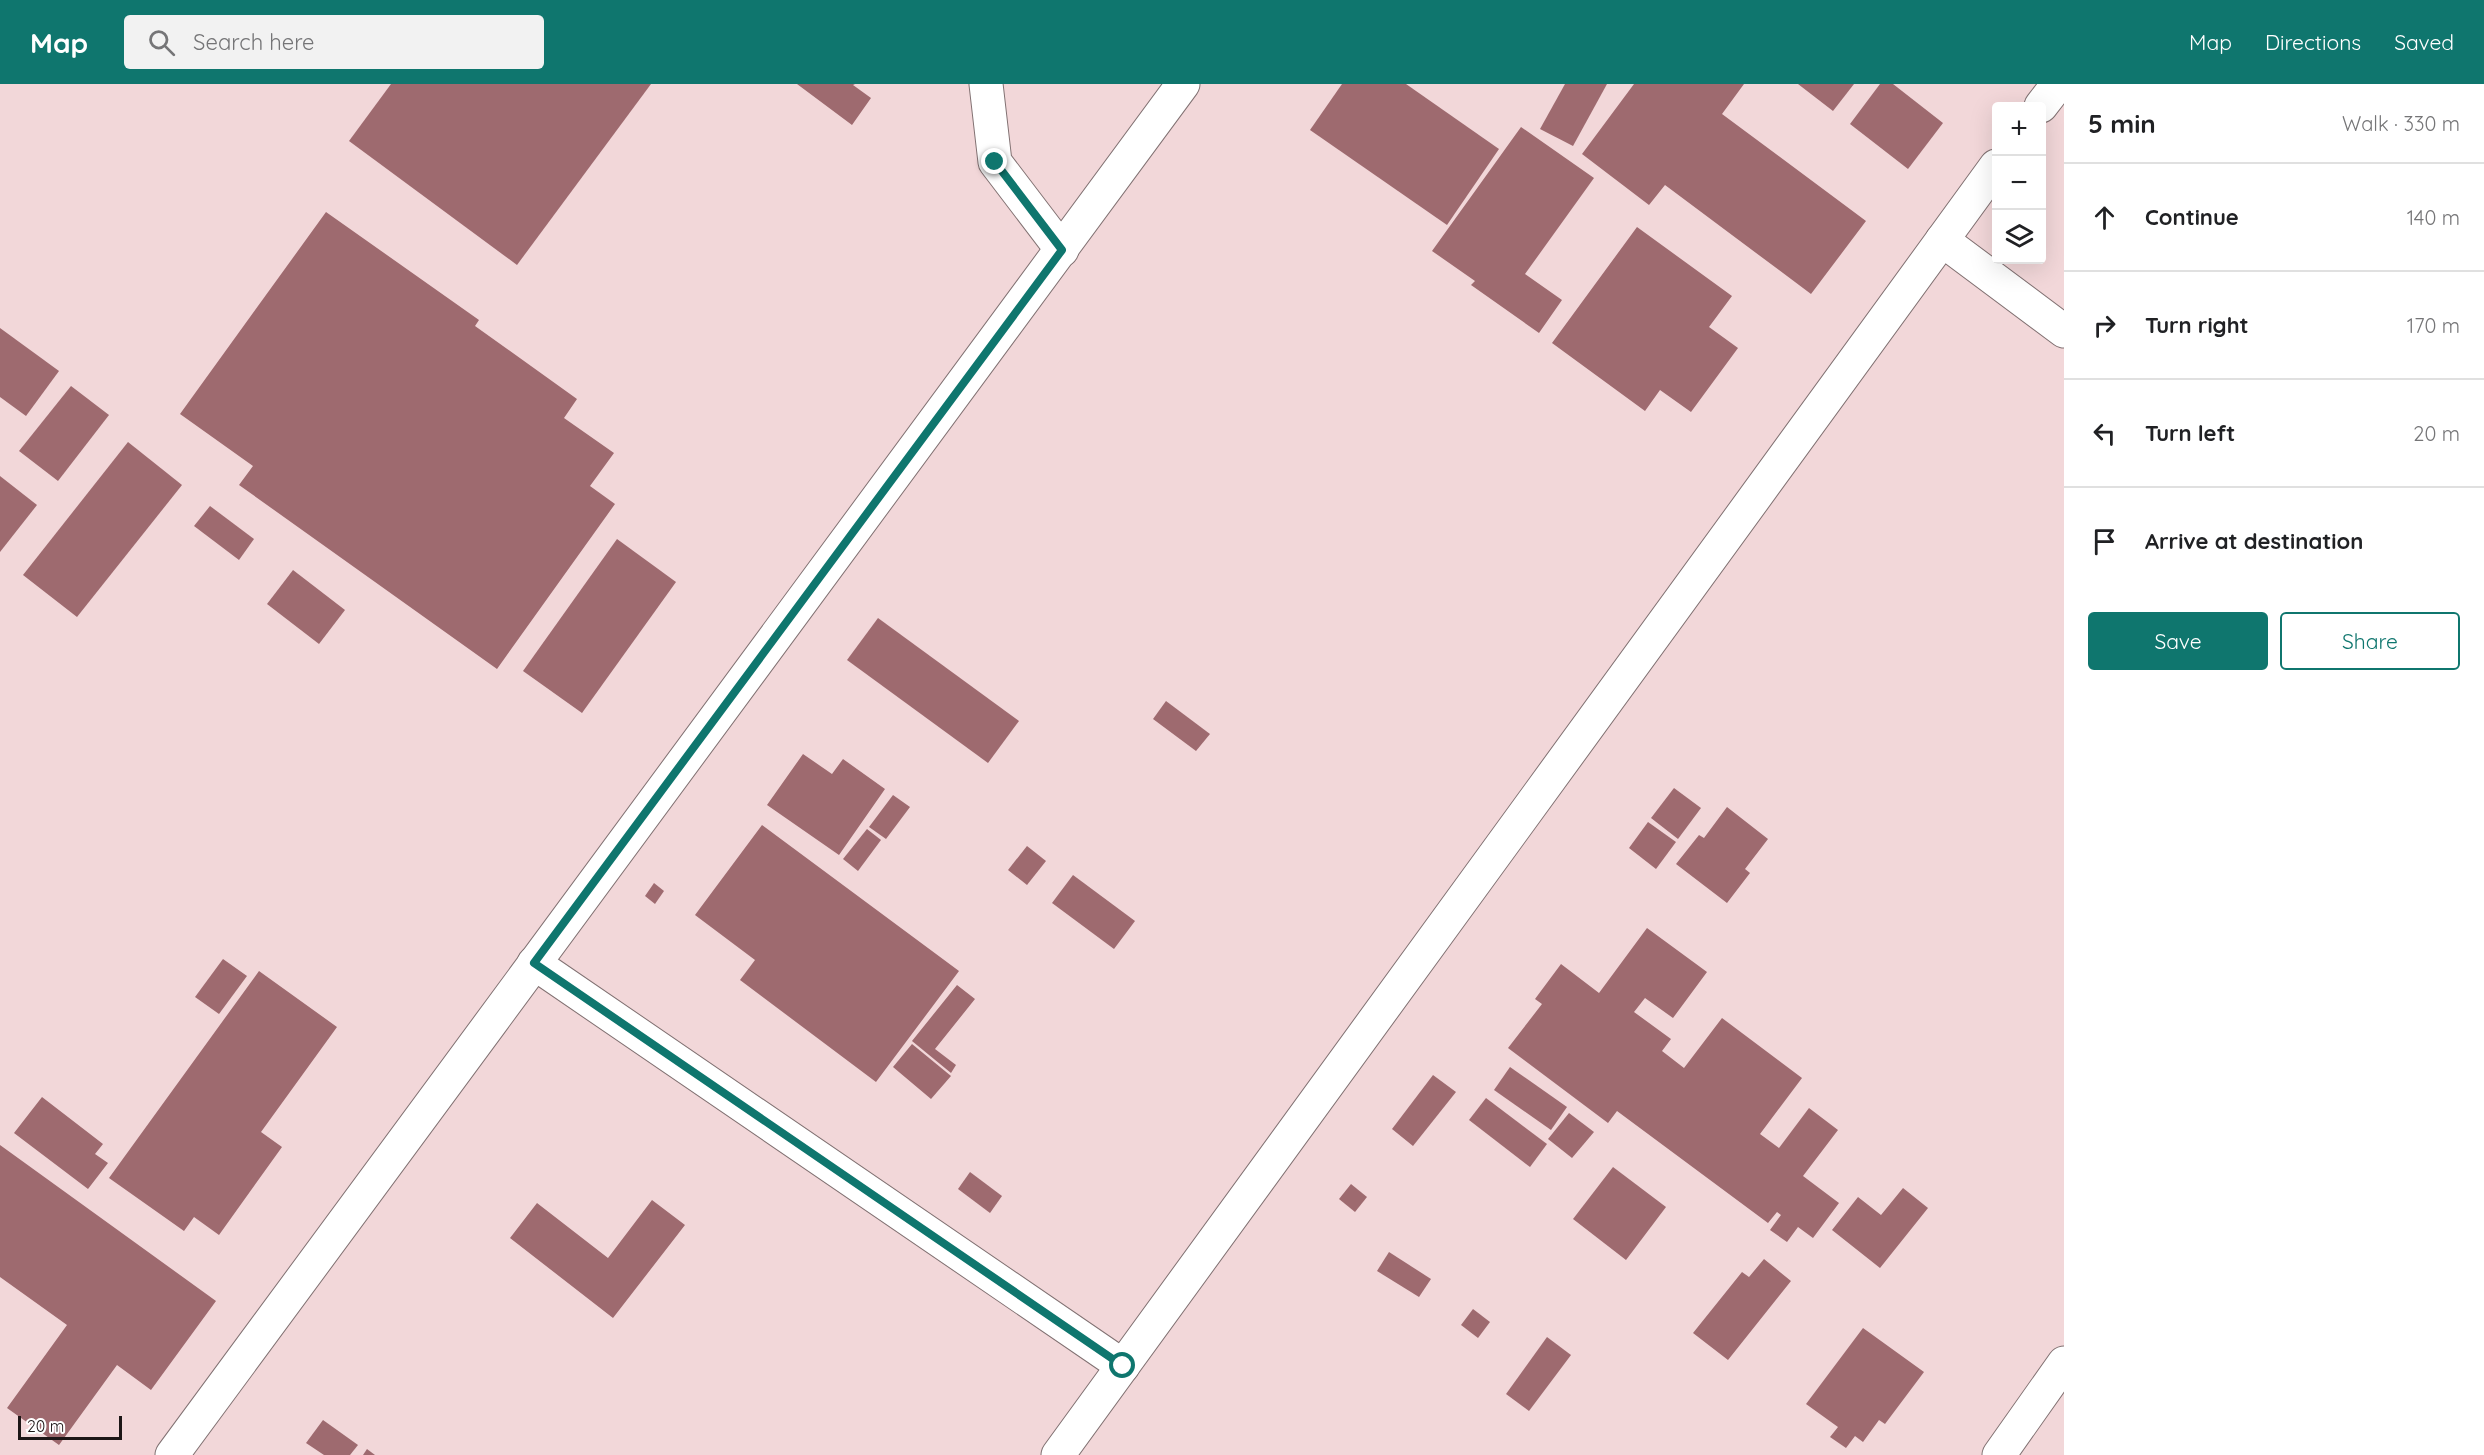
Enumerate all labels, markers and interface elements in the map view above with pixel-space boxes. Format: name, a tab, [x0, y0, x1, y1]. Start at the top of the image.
search box	[124, 15, 544, 69]
text: Map	[30, 25, 88, 60]
icon: search	[145, 26, 178, 59]
text: Search here	[193, 28, 315, 56]
text: Map	[2189, 29, 2232, 55]
text: Directions	[2265, 29, 2361, 55]
text: Saved	[2394, 29, 2454, 55]
map controls	[1992, 102, 2046, 264]
button: +	[1992, 102, 2046, 156]
text: 5 min	[2088, 107, 2156, 140]
text: Walk · 330 m	[2342, 111, 2460, 136]
route end	[981, 148, 1007, 174]
button: −	[1992, 156, 2046, 210]
icon: ahead	[2088, 201, 2121, 234]
text: Continue	[2145, 203, 2239, 231]
text: 140 m	[2407, 205, 2460, 230]
button: layers	[1992, 210, 2046, 264]
icon: right	[2088, 309, 2121, 342]
text: Turn right	[2145, 311, 2249, 339]
text: 170 m	[2407, 313, 2460, 338]
icon: left	[2088, 417, 2121, 450]
text: Turn left	[2145, 419, 2235, 447]
text: 20 m	[2413, 421, 2460, 446]
icon: arrive	[2088, 525, 2121, 558]
text: Arrive at destination	[2145, 527, 2363, 555]
button: Save	[2088, 612, 2268, 670]
button: Share	[2280, 612, 2460, 670]
route start	[1109, 1352, 1135, 1378]
scale bar	[18, 1413, 122, 1440]
text: 20 m	[27, 1416, 64, 1436]

